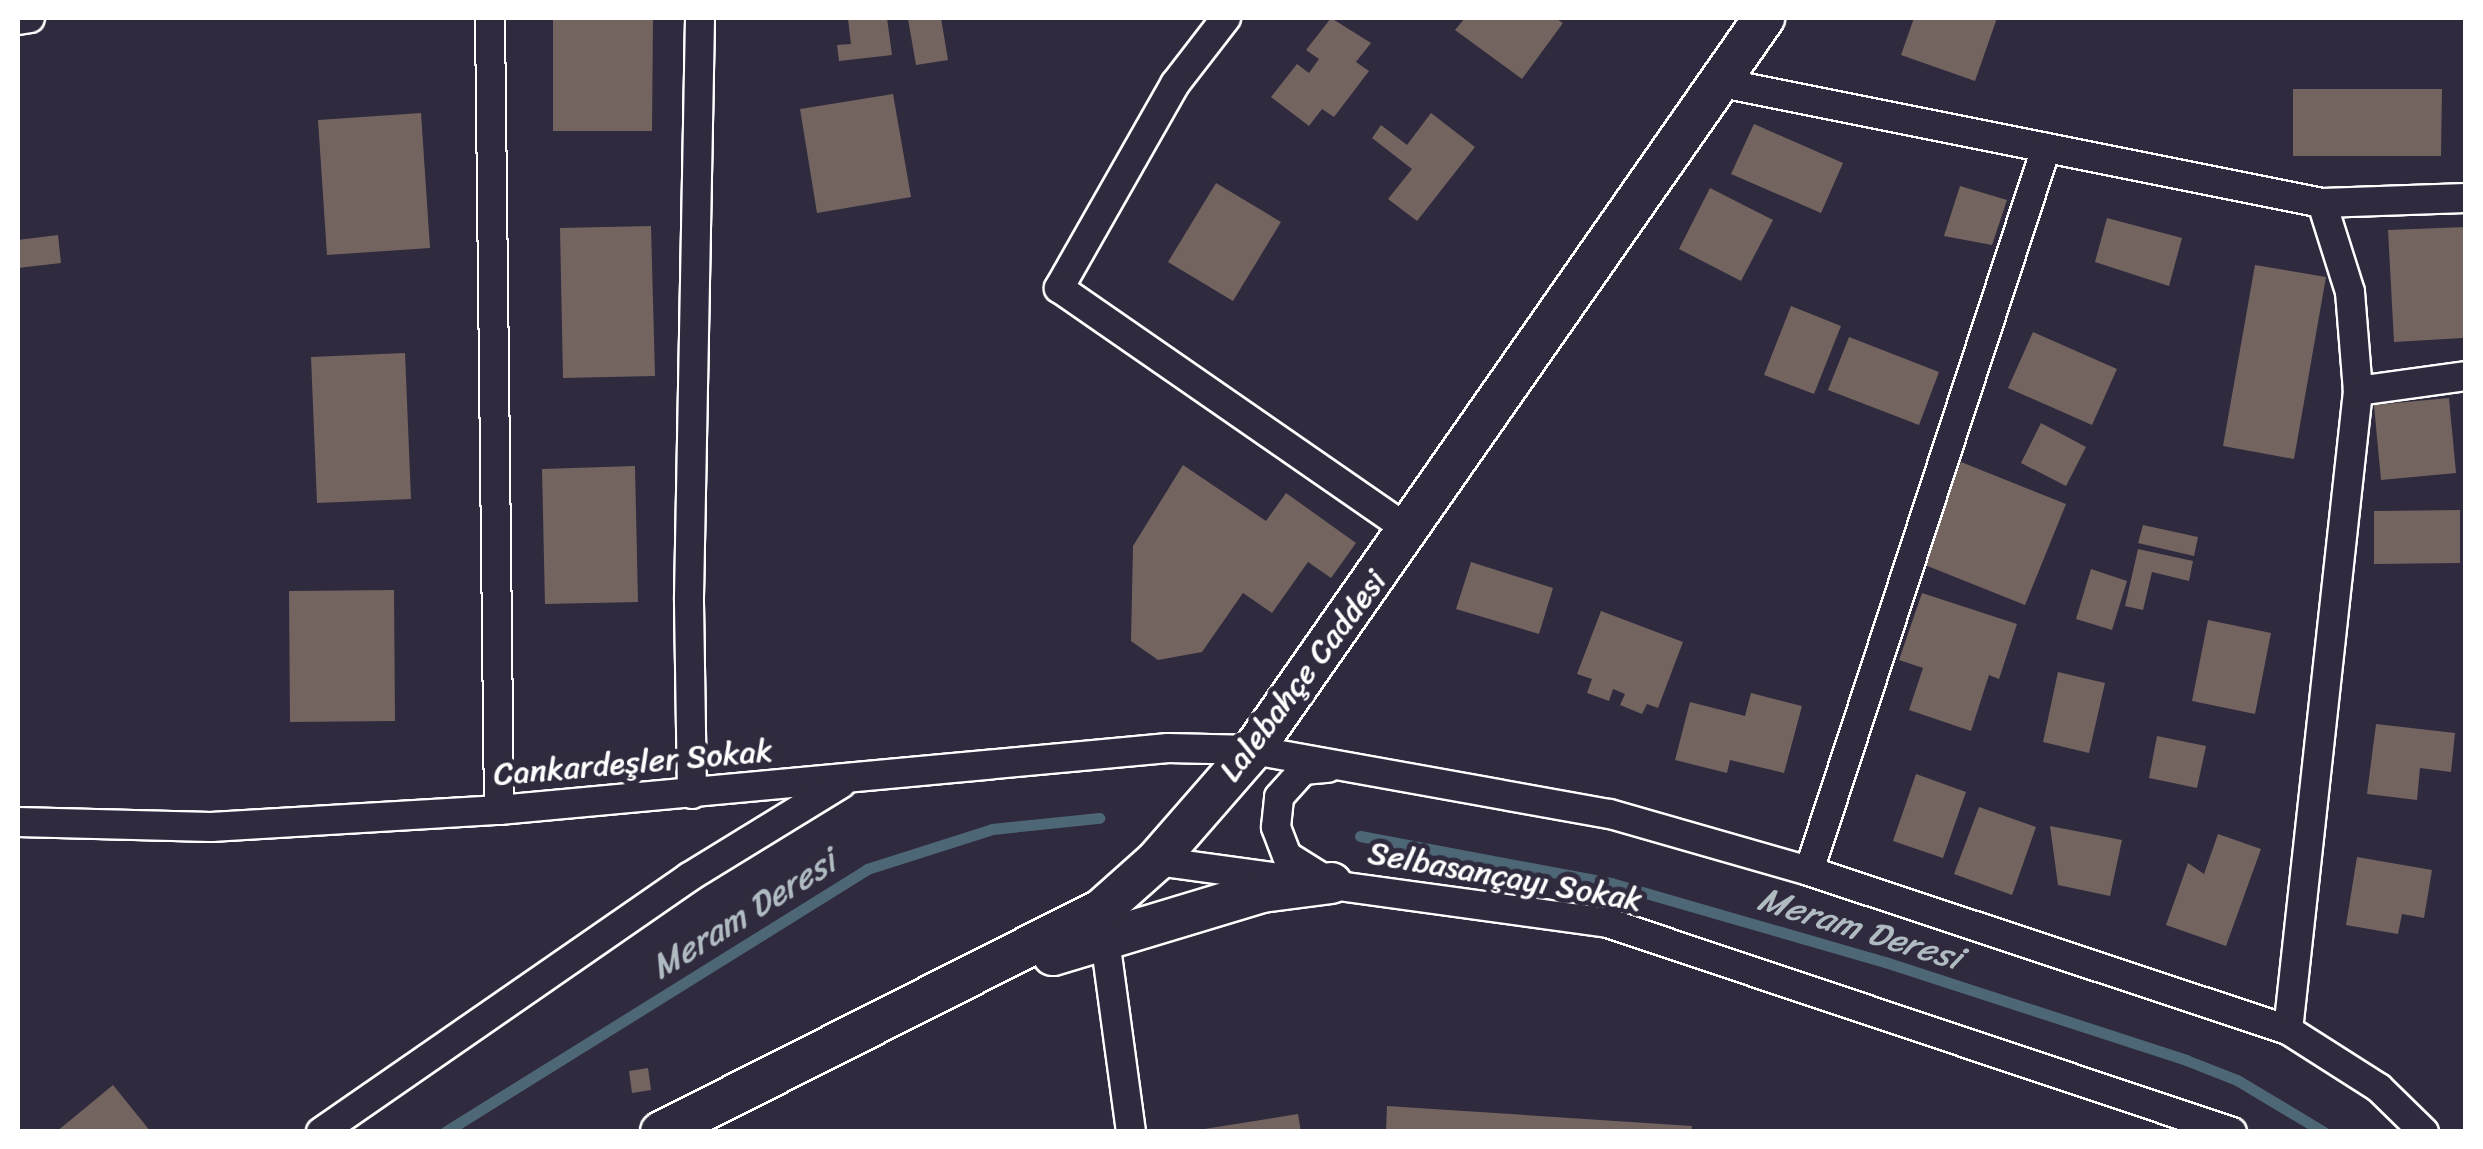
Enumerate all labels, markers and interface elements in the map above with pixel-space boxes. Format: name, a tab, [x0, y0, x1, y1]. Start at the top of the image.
street label: Lalebahçe Caddesi	[1211, 563, 1395, 789]
street label: Cankardeşler Sokak	[492, 732, 774, 794]
street label: Selbasançayı Sokak	[1365, 834, 1645, 920]
water label: Meram Deresi	[642, 840, 844, 988]
water label: Meram Deresi	[1753, 877, 1967, 979]

